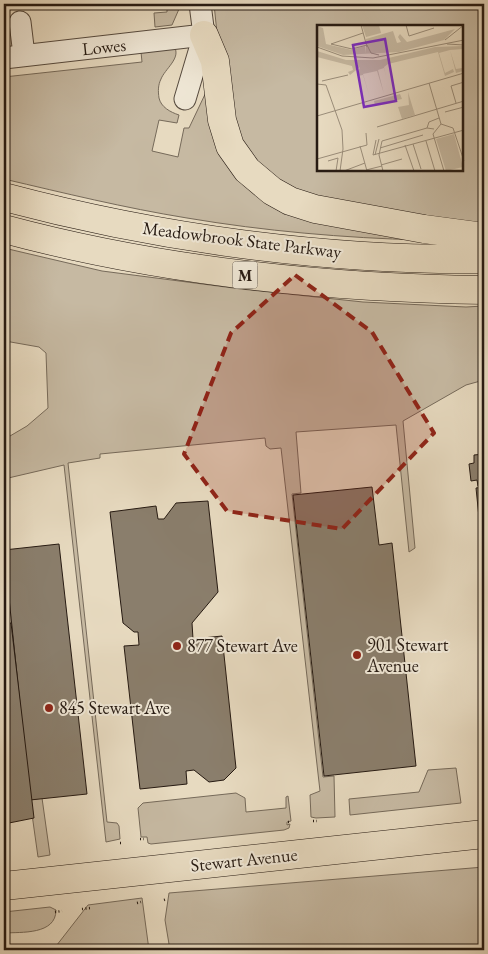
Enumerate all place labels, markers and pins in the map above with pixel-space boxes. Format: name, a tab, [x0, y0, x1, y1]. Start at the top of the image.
place label: 901 Stewart Avenue	[366, 633, 449, 677]
place label: 877 Stewart Ave	[187, 634, 298, 657]
marker: 877 Stewart Ave	[171, 640, 183, 652]
marker: 901 Stewart Avenue	[351, 649, 363, 661]
place label: 845 Stewart Ave	[59, 696, 170, 719]
marker: 845 Stewart Ave	[43, 702, 55, 714]

